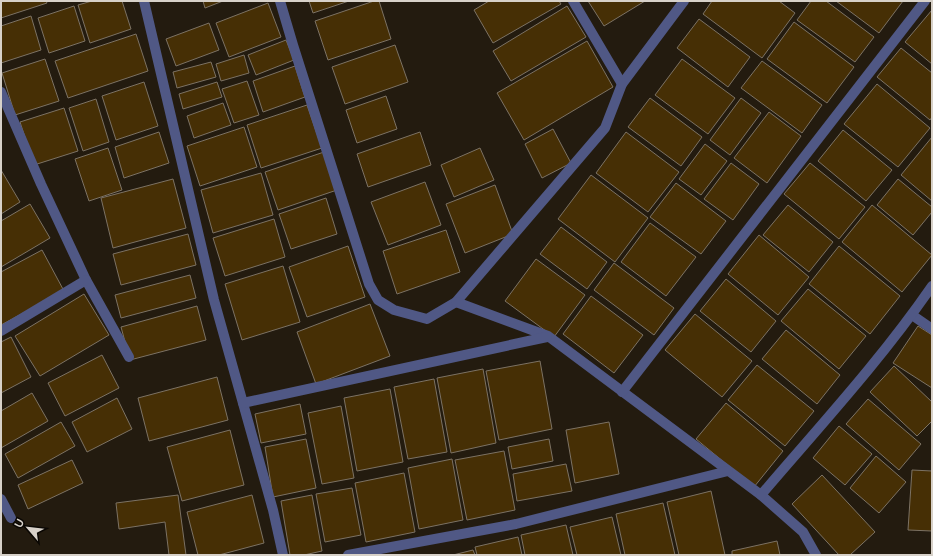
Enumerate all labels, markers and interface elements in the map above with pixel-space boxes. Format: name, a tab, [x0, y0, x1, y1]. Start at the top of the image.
north arrow	[8, 508, 48, 548]
text: U	[12, 517, 27, 530]

